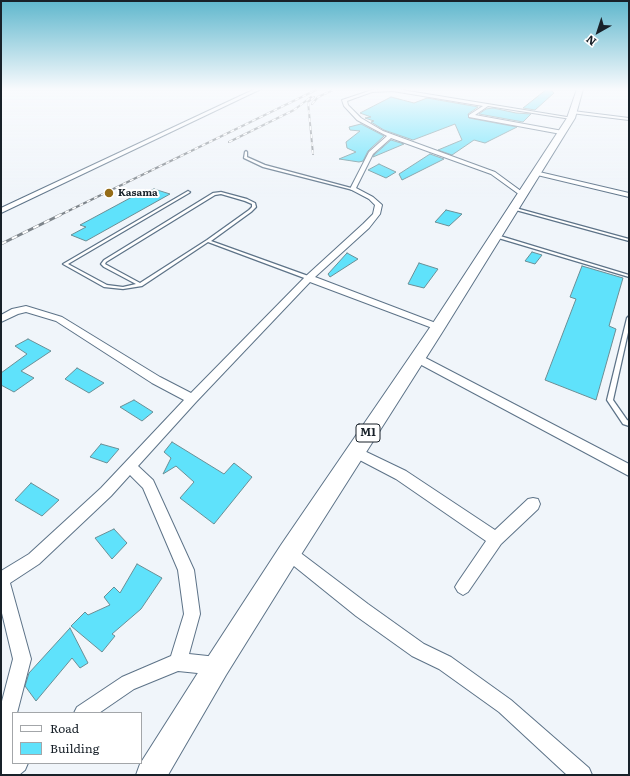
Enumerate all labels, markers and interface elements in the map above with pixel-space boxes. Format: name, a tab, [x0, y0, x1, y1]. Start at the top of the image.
north arrow	[578, 12, 618, 52]
text: N	[582, 32, 599, 50]
marker: Kasama	[103, 187, 115, 199]
place label: Kasama	[118, 187, 158, 199]
road number: M1	[356, 424, 380, 442]
legend	[12, 712, 142, 764]
text: Road	[50, 719, 79, 737]
text: Building	[50, 739, 99, 757]

